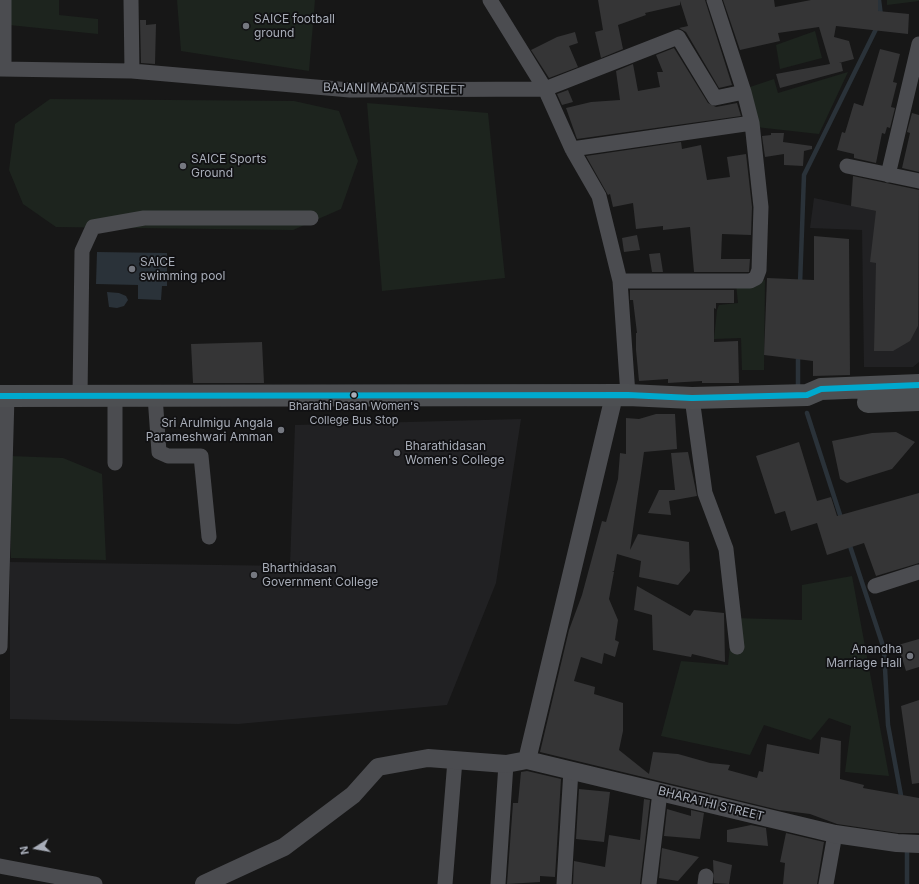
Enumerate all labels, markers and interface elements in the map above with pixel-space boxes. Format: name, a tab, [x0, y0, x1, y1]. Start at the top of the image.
place label: SAICE football ground	[254, 12, 335, 40]
marker: SAICE football ground	[241, 21, 251, 31]
street label: BAJANI MADAM STREET	[323, 81, 465, 97]
place label: SAICE Sports Ground	[191, 152, 267, 180]
marker: SAICE Sports Ground	[178, 161, 188, 171]
place label: SAICE swimming pool	[140, 255, 225, 283]
marker: SAICE swimming pool	[127, 264, 137, 274]
marker: Bharathi Dasan Women's College Bus Stop	[349, 390, 359, 400]
place label: Bharathi Dasan Women's College Bus Stop	[289, 400, 419, 426]
place label: Sri Arulmigu Angala Parameshwari Amman	[146, 416, 273, 444]
marker: Sri Arulmigu Angala Parameshwari Amman	[276, 425, 286, 435]
place label: Bharathidasan Women's College	[405, 439, 504, 467]
marker: Bharathidasan Women's College	[392, 448, 402, 458]
place label: Bharthidasan Government College	[262, 561, 378, 589]
marker: Bharthidasan Government College	[249, 570, 259, 580]
place label: Anandha Marriage Hall	[826, 642, 902, 670]
marker: Anandha Marriage Hall	[905, 651, 915, 661]
street label: BHARATHI STREET	[657, 784, 765, 824]
north arrow	[16, 828, 56, 868]
text: N	[17, 845, 32, 856]

